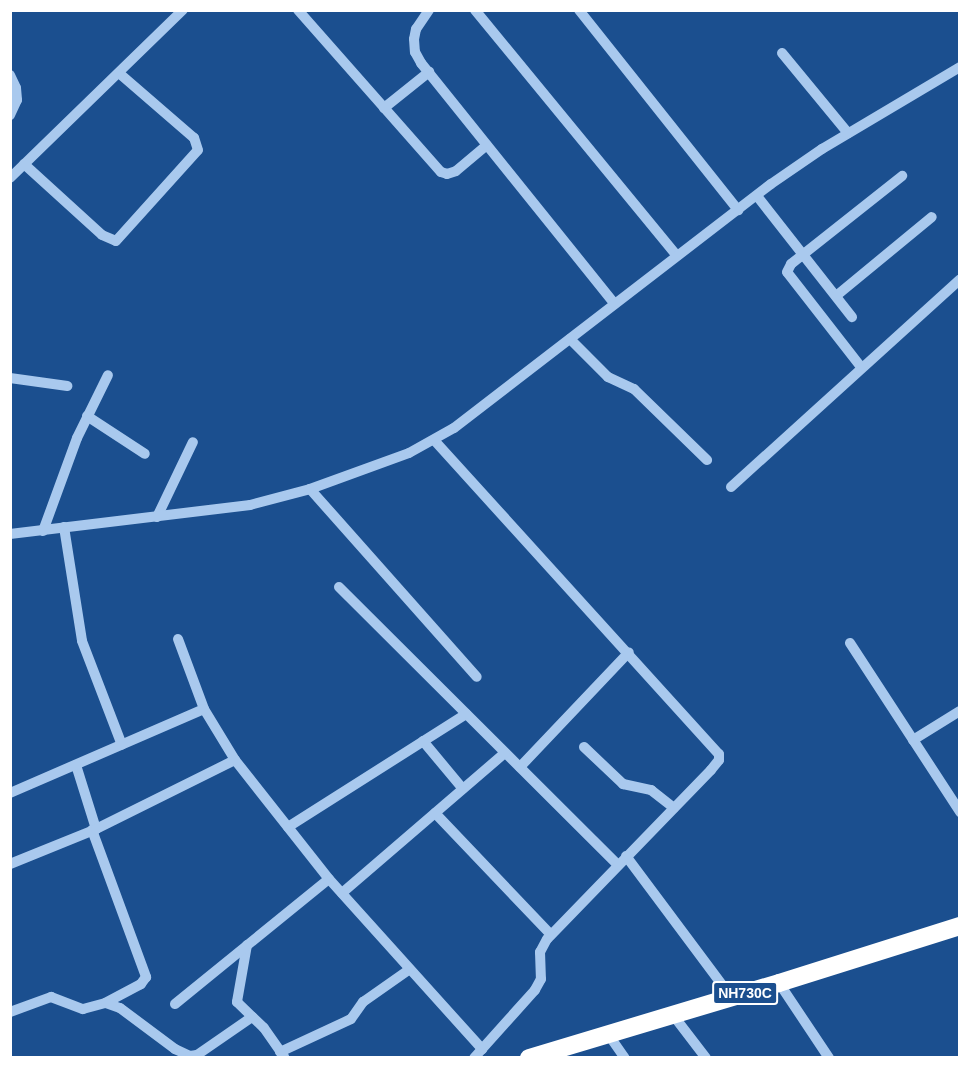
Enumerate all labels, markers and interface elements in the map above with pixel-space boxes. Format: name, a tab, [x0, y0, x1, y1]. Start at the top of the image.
road number: NH730C	[712, 982, 778, 1004]

